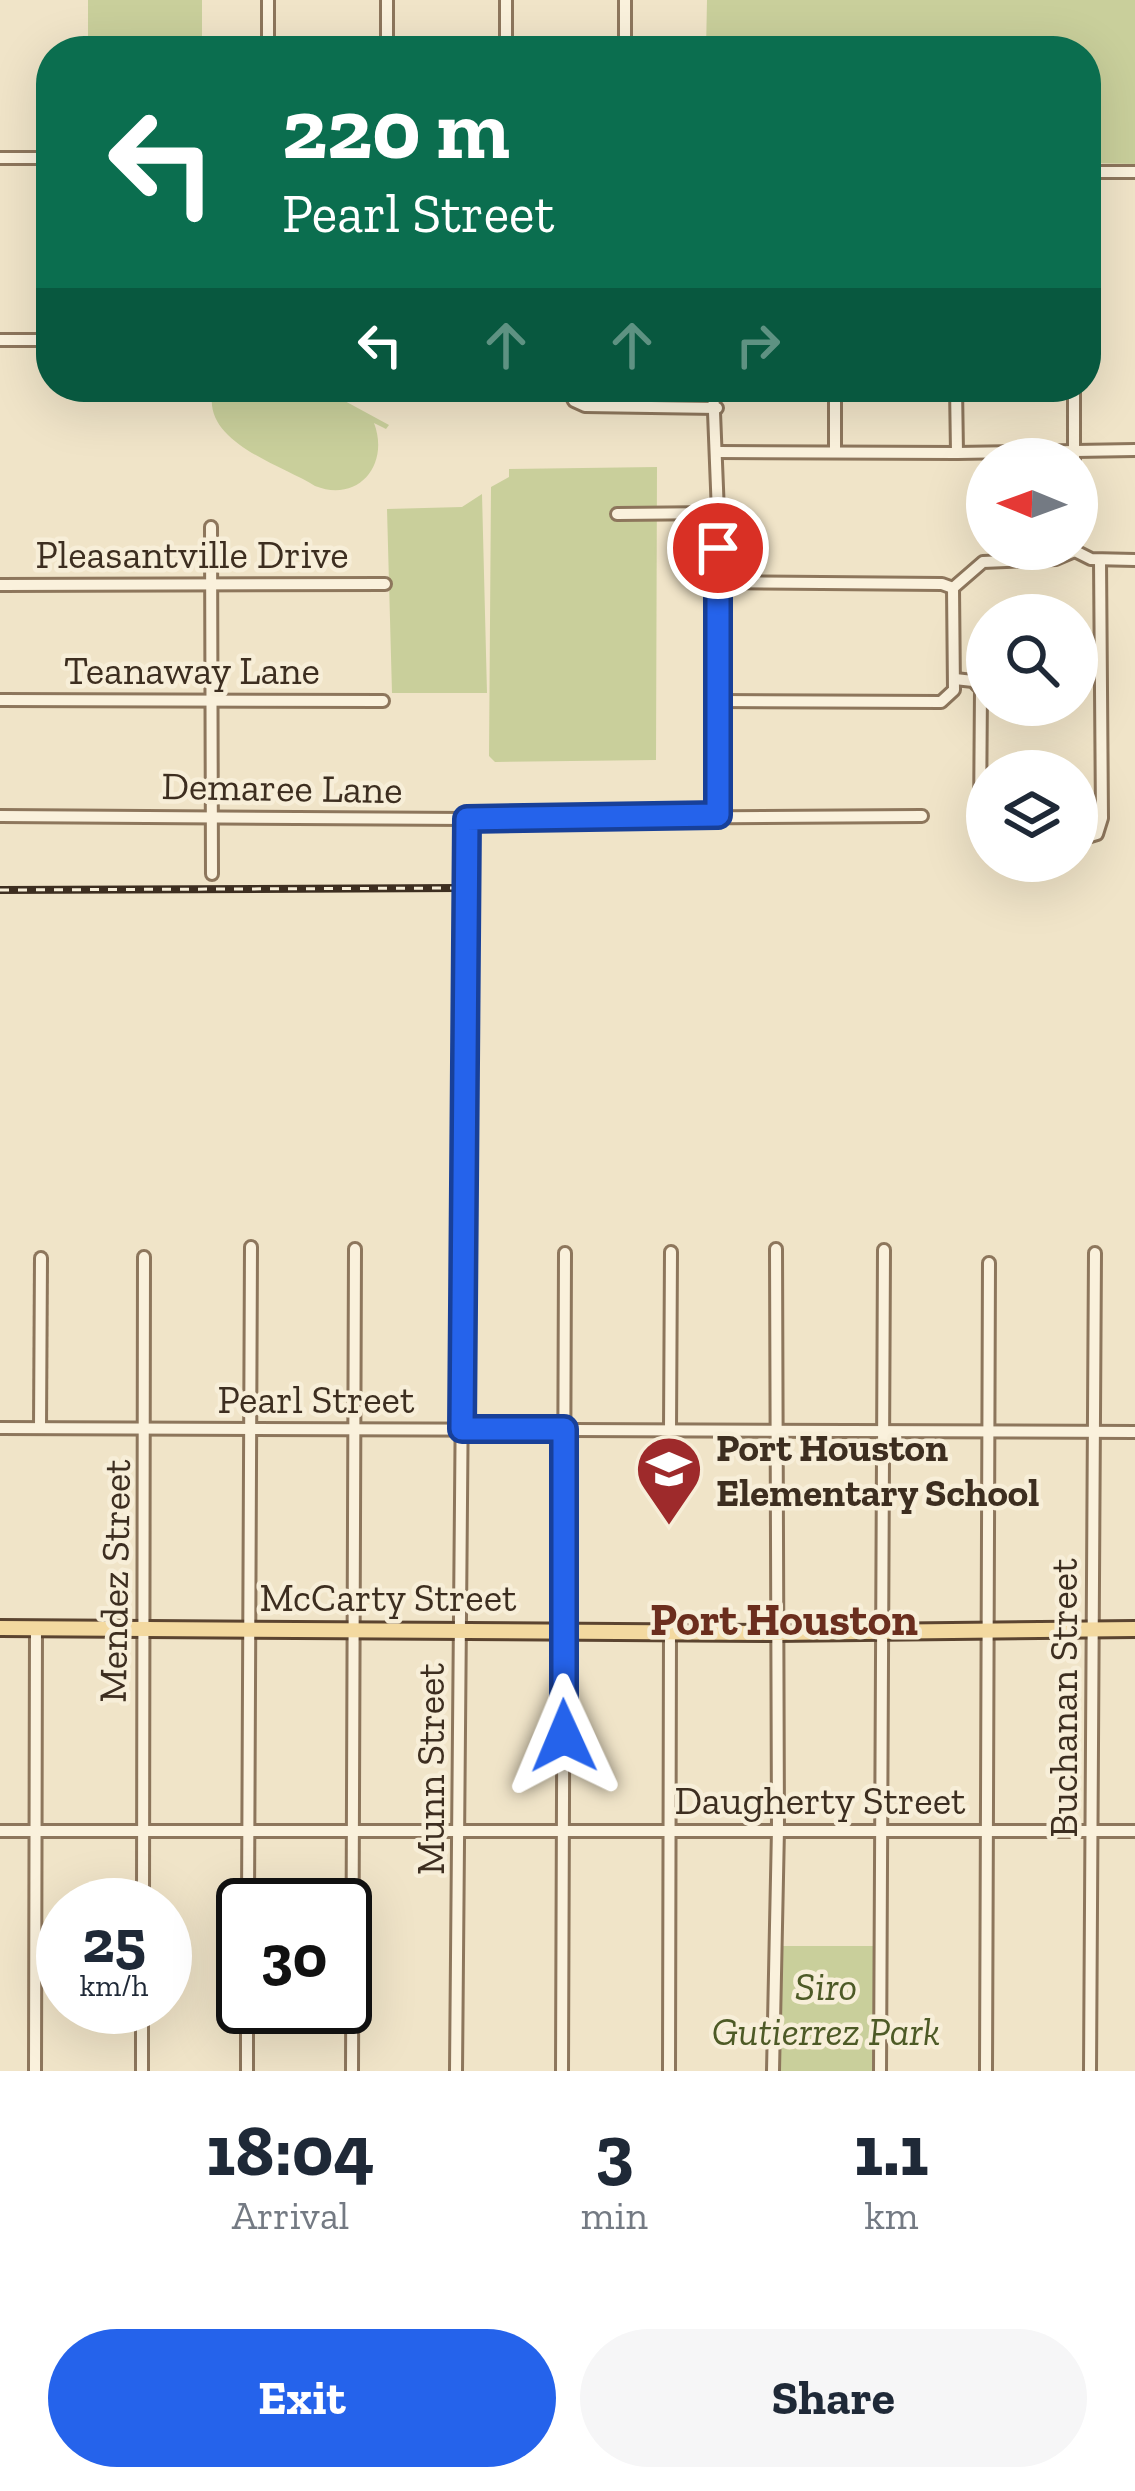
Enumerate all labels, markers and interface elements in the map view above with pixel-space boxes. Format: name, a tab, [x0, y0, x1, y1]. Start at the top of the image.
text: 220 m	[282, 79, 510, 180]
icon: left	[84, 84, 240, 240]
text: Pearl Street	[282, 181, 554, 246]
icon: left	[347, 312, 413, 378]
icon: ahead	[473, 312, 539, 378]
icon: ahead	[599, 312, 665, 378]
icon: right	[725, 312, 791, 378]
north arrow	[966, 438, 1098, 570]
map controls	[966, 438, 1098, 882]
pin	[667, 497, 769, 599]
icon: arrive	[685, 515, 751, 581]
street label: Pleasantville Drive	[35, 531, 349, 578]
button: search	[966, 594, 1098, 726]
street label: Teanaway Lane	[64, 647, 320, 694]
button: layers	[966, 750, 1098, 882]
street label: Demaree Lane	[161, 762, 403, 813]
street label: Pearl Street	[218, 1376, 415, 1423]
place label: Port Houston Elementary School	[716, 1424, 1039, 1516]
school or university icon: Port Houston Elementary School	[634, 1434, 704, 1528]
street label: Mendez Street	[89, 1458, 140, 1703]
street label: Buchanan Street	[1040, 1558, 1087, 1838]
street label: McCarty Street	[259, 1574, 517, 1621]
district label: Port Houston	[650, 1593, 918, 1647]
street label: Munn Street	[407, 1663, 454, 1875]
position arrow	[501, 1673, 627, 1799]
street label: Daugherty Street	[674, 1777, 966, 1824]
speed limit sign: 30	[216, 1878, 372, 2034]
text: 25	[82, 1905, 146, 1977]
park label: Siro Gutierrez Park	[712, 1963, 940, 2055]
text: km/h	[80, 1968, 148, 2004]
text: 18:04	[206, 2107, 375, 2193]
text: 3	[595, 2107, 634, 2193]
text: 1.1	[854, 2107, 929, 2193]
text: Arrival	[232, 2192, 349, 2239]
text: min	[581, 2192, 648, 2239]
text: km	[864, 2192, 918, 2239]
button: Exit	[48, 2329, 556, 2467]
button: Share	[580, 2329, 1087, 2467]

